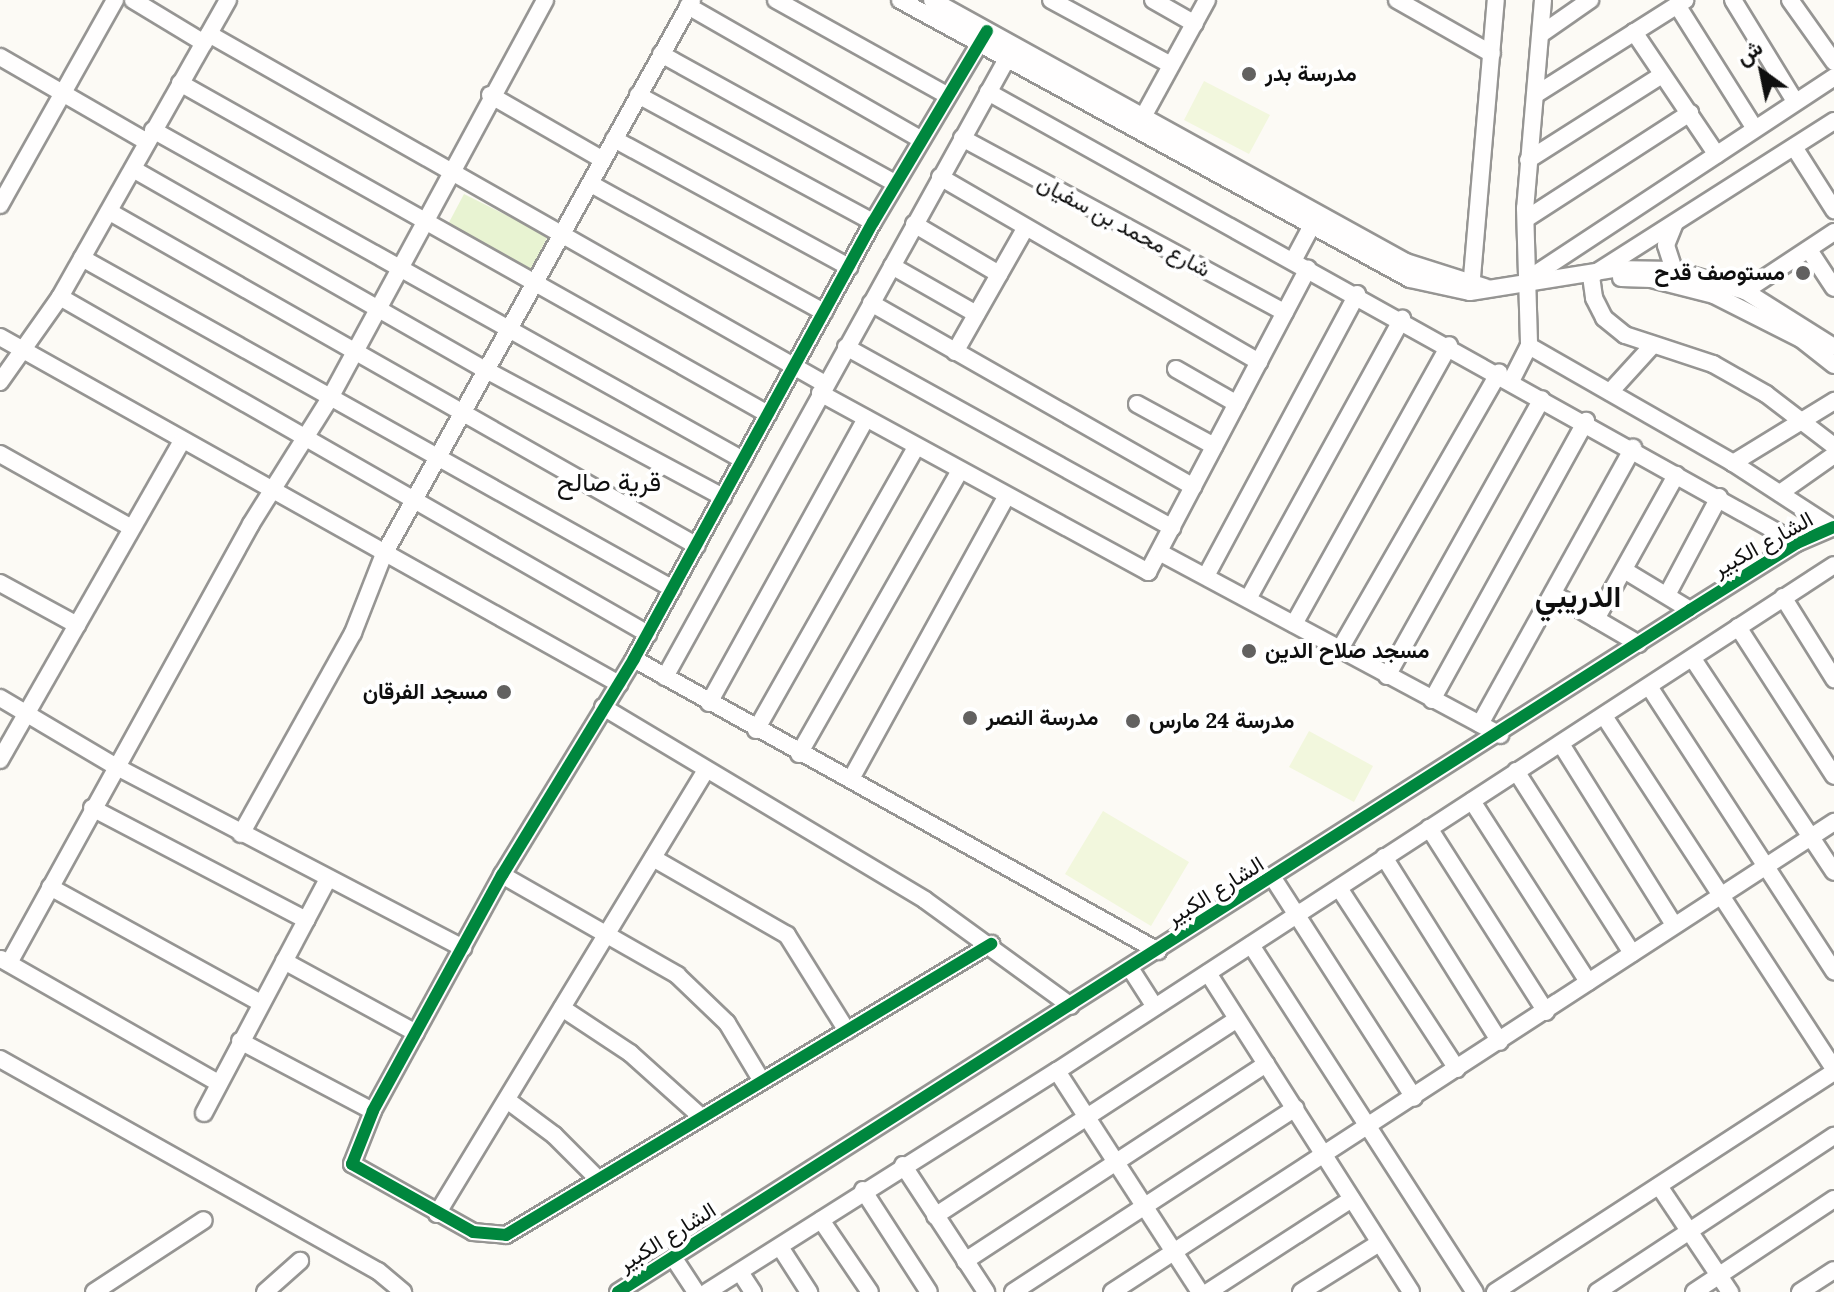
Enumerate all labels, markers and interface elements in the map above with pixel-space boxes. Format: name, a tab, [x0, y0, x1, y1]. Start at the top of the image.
north arrow	[1722, 32, 1802, 112]
text: ش	[1730, 33, 1768, 71]
place label: مدرسة بدر	[1265, 61, 1357, 87]
marker: مدرسة بدر	[1240, 65, 1258, 83]
street label: شارع محمد بن سفيان	[1033, 169, 1215, 283]
place label: مستوصف قدح	[1654, 260, 1785, 286]
marker: مستوصف قدح	[1792, 262, 1814, 284]
district label: قرية صالح	[557, 466, 661, 498]
street label: الشارع الكبير	[1708, 506, 1818, 582]
district label: الدريبي	[1535, 578, 1621, 614]
place label: مسجد صلاح الدين	[1265, 638, 1429, 664]
marker: مسجد صلاح الدين	[1240, 642, 1258, 660]
place label: مسجد الفرقان	[363, 679, 488, 705]
marker: مسجد الفرقان	[495, 683, 513, 701]
place label: مدرسة النصر	[986, 705, 1099, 731]
place label: مدرسة 24 مارس	[1149, 708, 1294, 734]
marker: مدرسة النصر	[961, 709, 979, 727]
marker: مدرسة 24 مارس	[1124, 712, 1142, 730]
street label: الشارع الكبير	[1161, 851, 1269, 931]
street label: الشارع الكبير	[613, 1197, 721, 1277]

